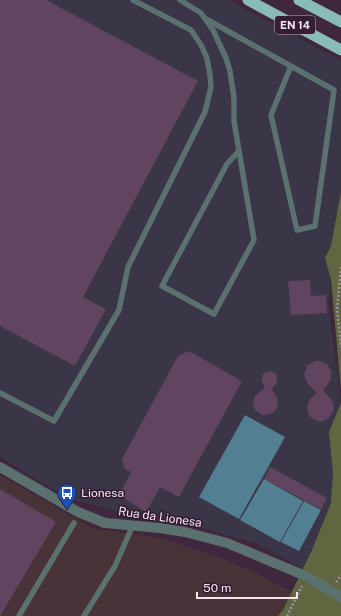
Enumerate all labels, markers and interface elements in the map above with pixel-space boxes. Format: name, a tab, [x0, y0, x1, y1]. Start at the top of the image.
road number: EN 14	[275, 16, 315, 34]
bus stop icon: Lionesa	[56, 482, 78, 510]
place label: Lionesa	[81, 486, 124, 500]
street label: Rua da Lionesa	[117, 504, 203, 530]
scale bar	[197, 574, 297, 600]
text: 50 m	[203, 581, 231, 595]

